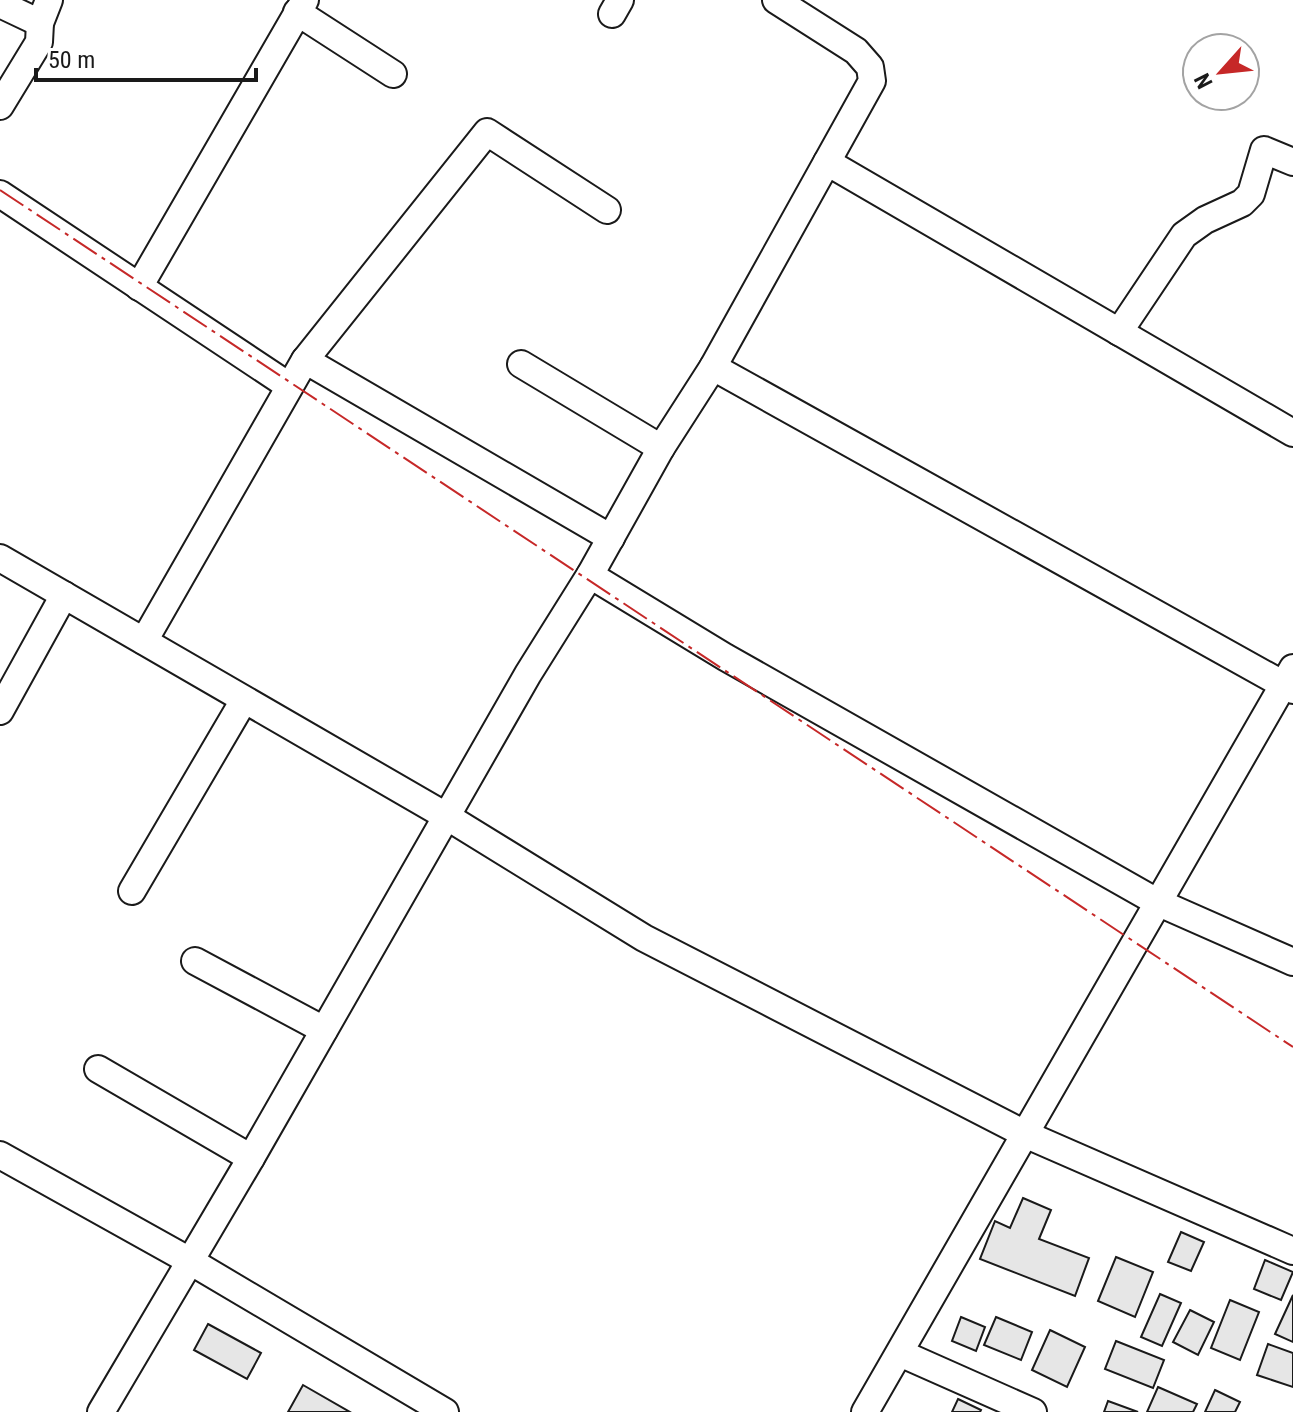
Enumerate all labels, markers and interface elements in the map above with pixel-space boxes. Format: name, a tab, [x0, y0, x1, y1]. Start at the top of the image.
scale bar	[36, 32, 256, 82]
north arrow	[1181, 32, 1261, 112]
text: 50 m	[48, 46, 95, 74]
text: N	[1189, 69, 1218, 93]

